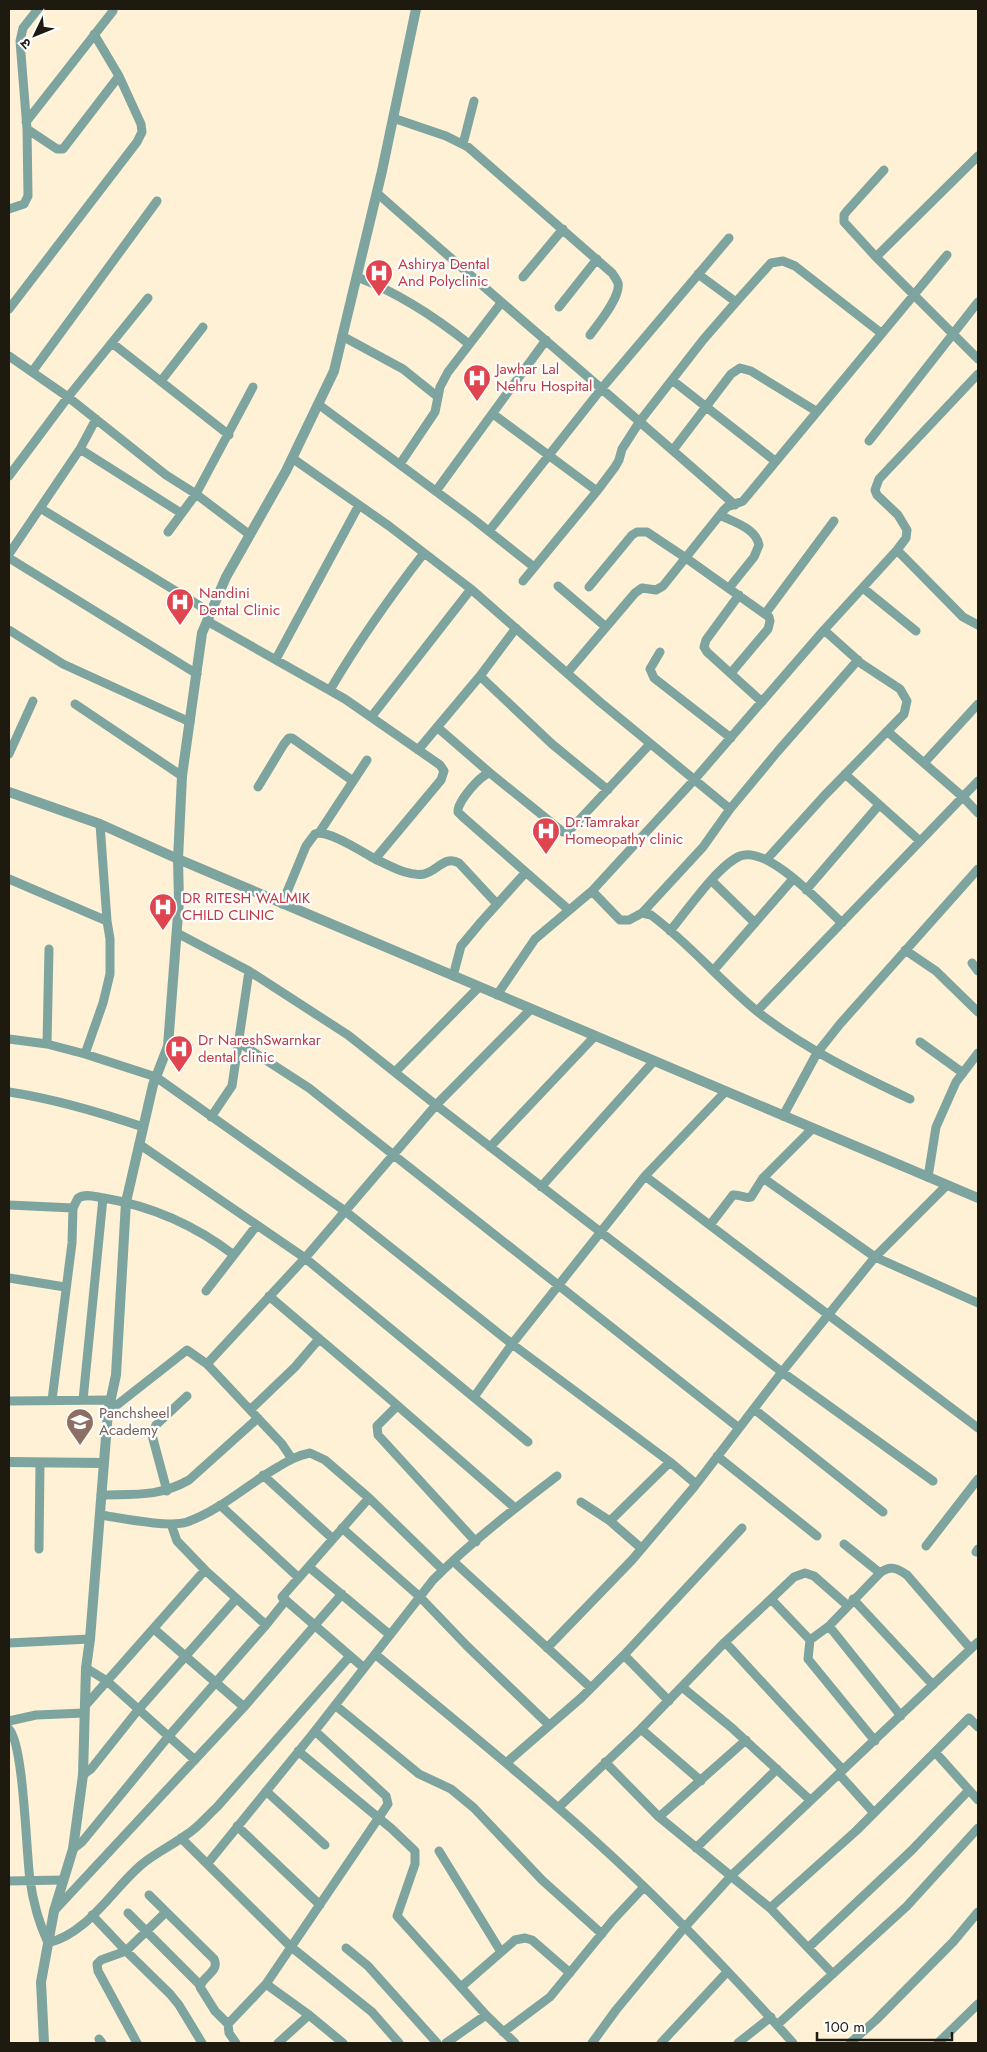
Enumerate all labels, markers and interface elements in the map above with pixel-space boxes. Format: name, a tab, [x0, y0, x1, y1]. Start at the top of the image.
north arrow	[10, 10, 60, 60]
text: उ	[15, 33, 36, 54]
place label: Ashirya Dental And Polyclinic	[398, 253, 490, 292]
hospital icon: Ashirya Dental And Polyclinic	[364, 258, 394, 297]
place label: Jawhar Lal Nehru Hospital	[494, 358, 592, 397]
hospital icon: Jawhar Lal Nehru Hospital	[462, 363, 492, 402]
place label: Nandini Dental Clinic	[199, 582, 280, 621]
hospital icon: Nandini Dental Clinic	[165, 587, 195, 626]
place label: Dr.Tamrakar Homeopathy clinic	[565, 811, 683, 850]
hospital icon: Dr.Tamrakar Homeopathy clinic	[531, 816, 561, 855]
place label: DR RITESH WALMIK CHILD CLINIC	[182, 887, 311, 926]
hospital icon: DR RITESH WALMIK CHILD CLINIC	[148, 892, 178, 931]
place label: Dr NareshSwarnkar dental clinic	[198, 1029, 322, 1068]
hospital icon: Dr NareshSwarnkar dental clinic	[164, 1034, 194, 1073]
place label: Panchsheel Academy	[99, 1402, 170, 1441]
school or university icon: Panchsheel Academy	[65, 1407, 95, 1446]
scale bar	[817, 2010, 952, 2042]
text: 100 m	[824, 2016, 865, 2038]

